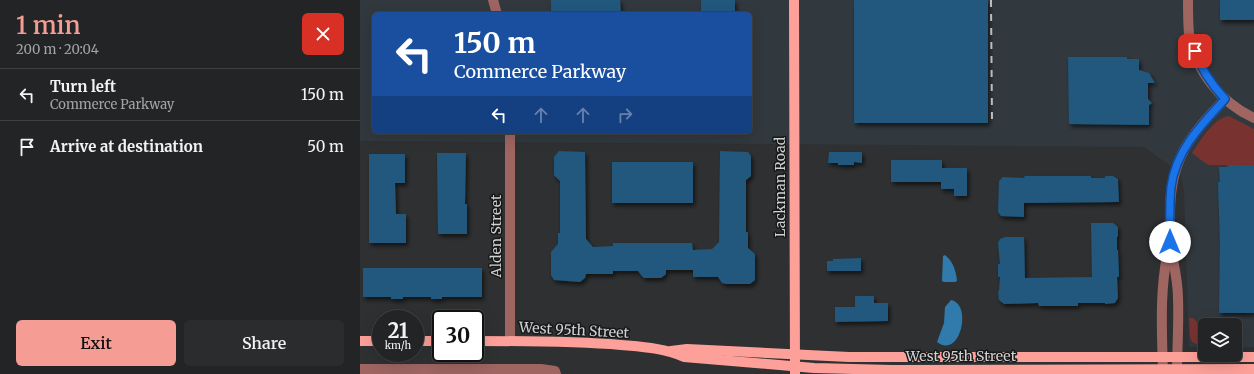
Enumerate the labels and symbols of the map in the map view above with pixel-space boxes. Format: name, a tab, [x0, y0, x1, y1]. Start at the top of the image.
pin	[1178, 34, 1212, 68]
street label: Lackman Road	[771, 136, 789, 237]
street label: Alden Street	[487, 194, 505, 278]
position arrow	[1149, 221, 1191, 263]
speed limit sign: 30	[432, 310, 484, 362]
street label: West 95th Street	[517, 318, 630, 342]
street label: West 95th Street	[905, 347, 1017, 365]

